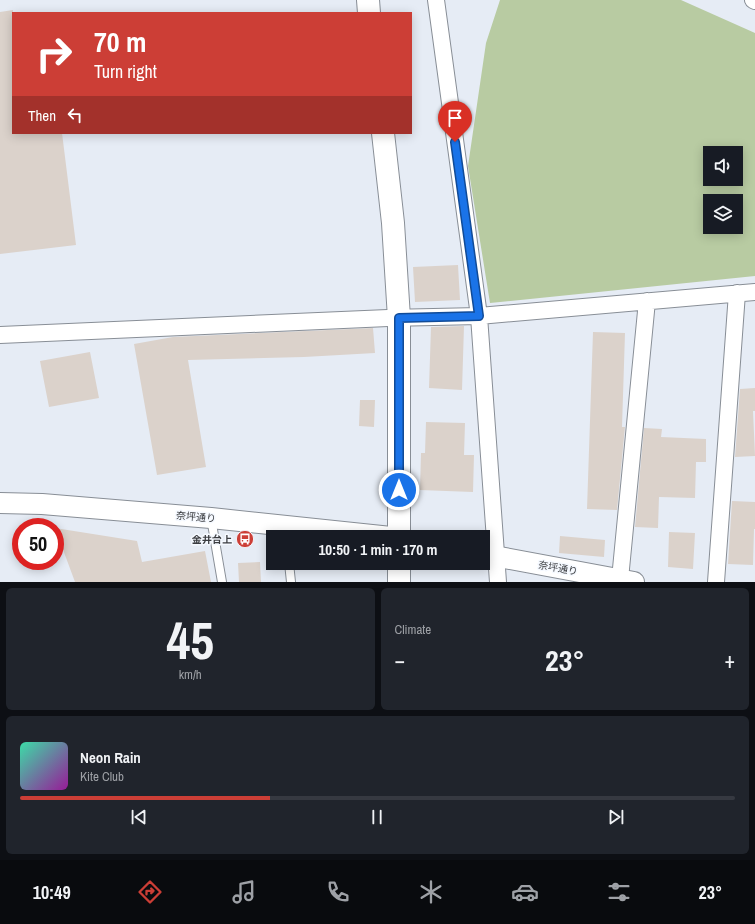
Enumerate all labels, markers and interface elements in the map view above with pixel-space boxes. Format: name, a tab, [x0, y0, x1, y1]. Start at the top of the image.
text: 70 m	[94, 23, 146, 61]
icon: right	[28, 28, 80, 80]
text: Turn right	[94, 59, 157, 84]
pin	[438, 101, 472, 142]
icon: left	[64, 104, 86, 126]
text: Then	[28, 105, 56, 126]
icon: arrive	[444, 107, 466, 129]
map controls	[703, 146, 743, 234]
button: sound	[703, 146, 743, 186]
button: layers	[703, 194, 743, 234]
position arrow	[378, 469, 420, 511]
street label: 奈坪通り	[176, 509, 216, 525]
speed limit sign: 50	[12, 518, 64, 570]
bus stop icon: 金井台上	[235, 529, 255, 549]
place label: 金井台上	[192, 533, 232, 546]
text: 10:50 · 1 min · 170 m	[319, 539, 437, 560]
street label: 奈坪通り	[537, 558, 579, 578]
text: 45	[167, 605, 214, 675]
text: Climate	[395, 621, 431, 638]
text: 23°	[545, 640, 584, 680]
text: −	[395, 645, 405, 675]
text: +	[724, 645, 735, 675]
text: km/h	[179, 666, 202, 683]
text: Neon Rain	[80, 747, 141, 768]
text: Kite Club	[80, 768, 124, 785]
icon: previous	[128, 806, 150, 828]
icon: pause	[366, 806, 388, 828]
icon: next	[605, 806, 627, 828]
icon: directions	[136, 878, 164, 906]
icon: music	[230, 878, 258, 906]
icon: phone	[324, 878, 352, 906]
icon: climate	[417, 878, 445, 906]
icon: car	[511, 878, 539, 906]
icon: filters	[605, 878, 633, 906]
text: 10:49	[33, 880, 71, 905]
text: 23°	[699, 880, 722, 905]

